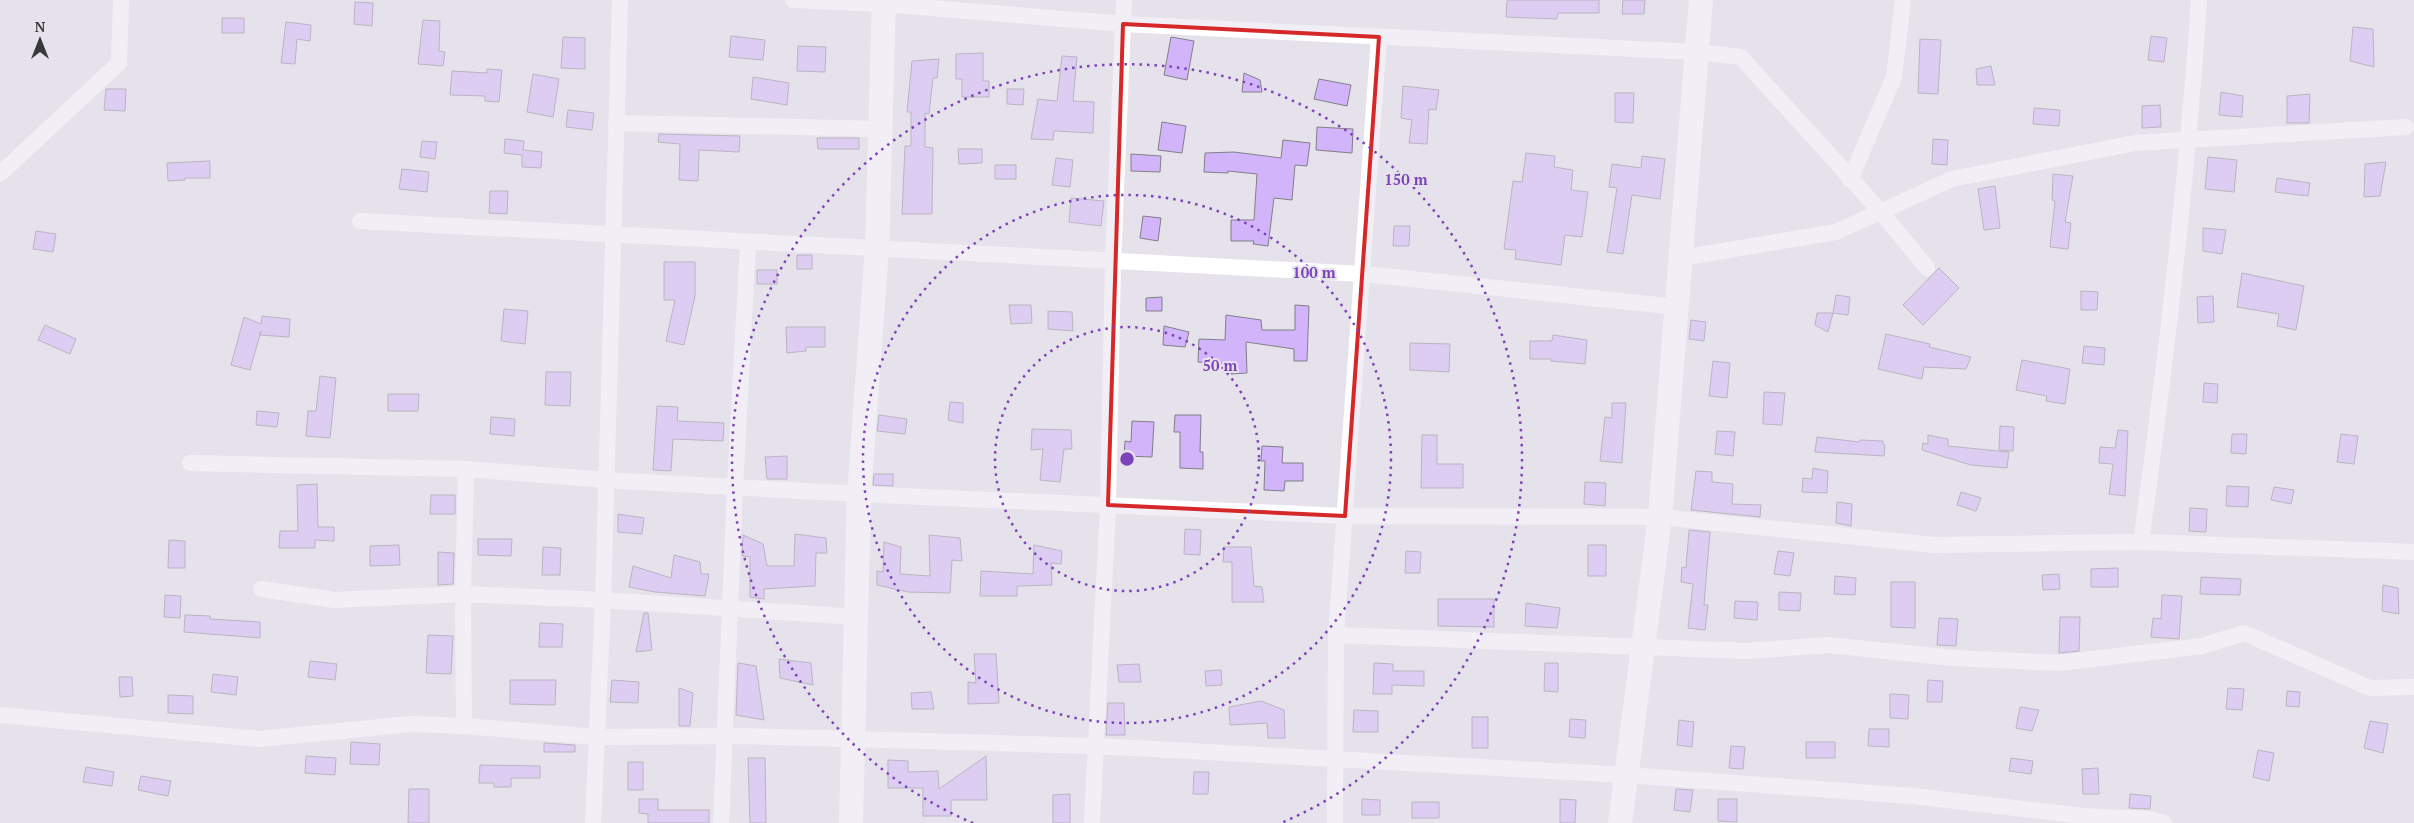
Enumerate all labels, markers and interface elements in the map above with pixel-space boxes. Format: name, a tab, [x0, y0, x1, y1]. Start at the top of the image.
north arrow	[15, 15, 65, 65]
text: N	[35, 17, 46, 36]
text: 150 m	[1384, 169, 1428, 189]
text: 100 m	[1292, 262, 1336, 282]
text: 50 m	[1203, 355, 1238, 375]
centre of rings	[1118, 450, 1136, 468]

